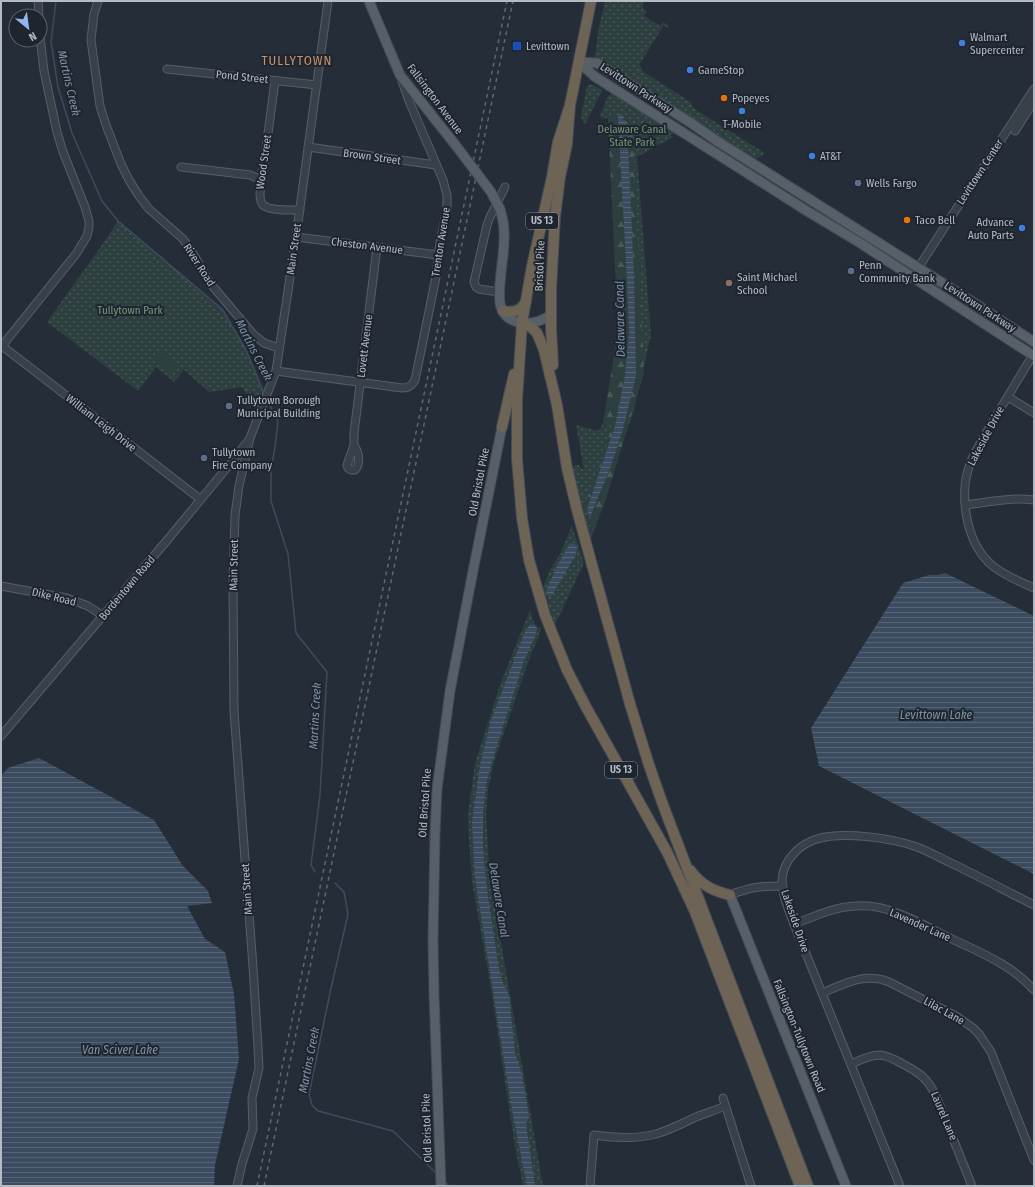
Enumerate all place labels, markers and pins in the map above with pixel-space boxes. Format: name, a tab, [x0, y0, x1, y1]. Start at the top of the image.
place label: Walmart Supercenter	[970, 31, 1025, 57]
marker: Walmart Supercenter	[957, 38, 967, 48]
marker: Levittown	[511, 40, 523, 52]
place label: Levittown	[526, 40, 570, 53]
place label: GameStop	[698, 64, 744, 77]
marker: GameStop	[685, 65, 695, 75]
place label: Popeyes	[732, 92, 770, 105]
marker: Popeyes	[719, 93, 729, 103]
marker: T-Mobile	[737, 106, 747, 116]
place label: T-Mobile	[722, 118, 762, 131]
place label: AT&T	[820, 150, 842, 163]
marker: AT&T	[807, 151, 817, 161]
place label: Wells Fargo	[866, 177, 917, 190]
marker: Wells Fargo	[853, 178, 863, 188]
place label: Taco Bell	[915, 214, 955, 227]
marker: Taco Bell	[902, 215, 912, 225]
place label: Advance Auto Parts	[968, 216, 1014, 242]
marker: Advance Auto Parts	[1017, 223, 1027, 233]
place label: Penn Community Bank	[859, 259, 936, 285]
marker: Penn Community Bank	[846, 266, 856, 276]
place label: Saint Michael School	[737, 271, 798, 297]
marker: Saint Michael School	[724, 278, 734, 288]
place label: Tullytown Borough Municipal Building	[237, 394, 321, 420]
marker: Tullytown Borough Municipal Building	[224, 401, 234, 411]
place label: Tullytown Fire Company	[212, 446, 272, 472]
marker: Tullytown Fire Company	[199, 453, 209, 463]

